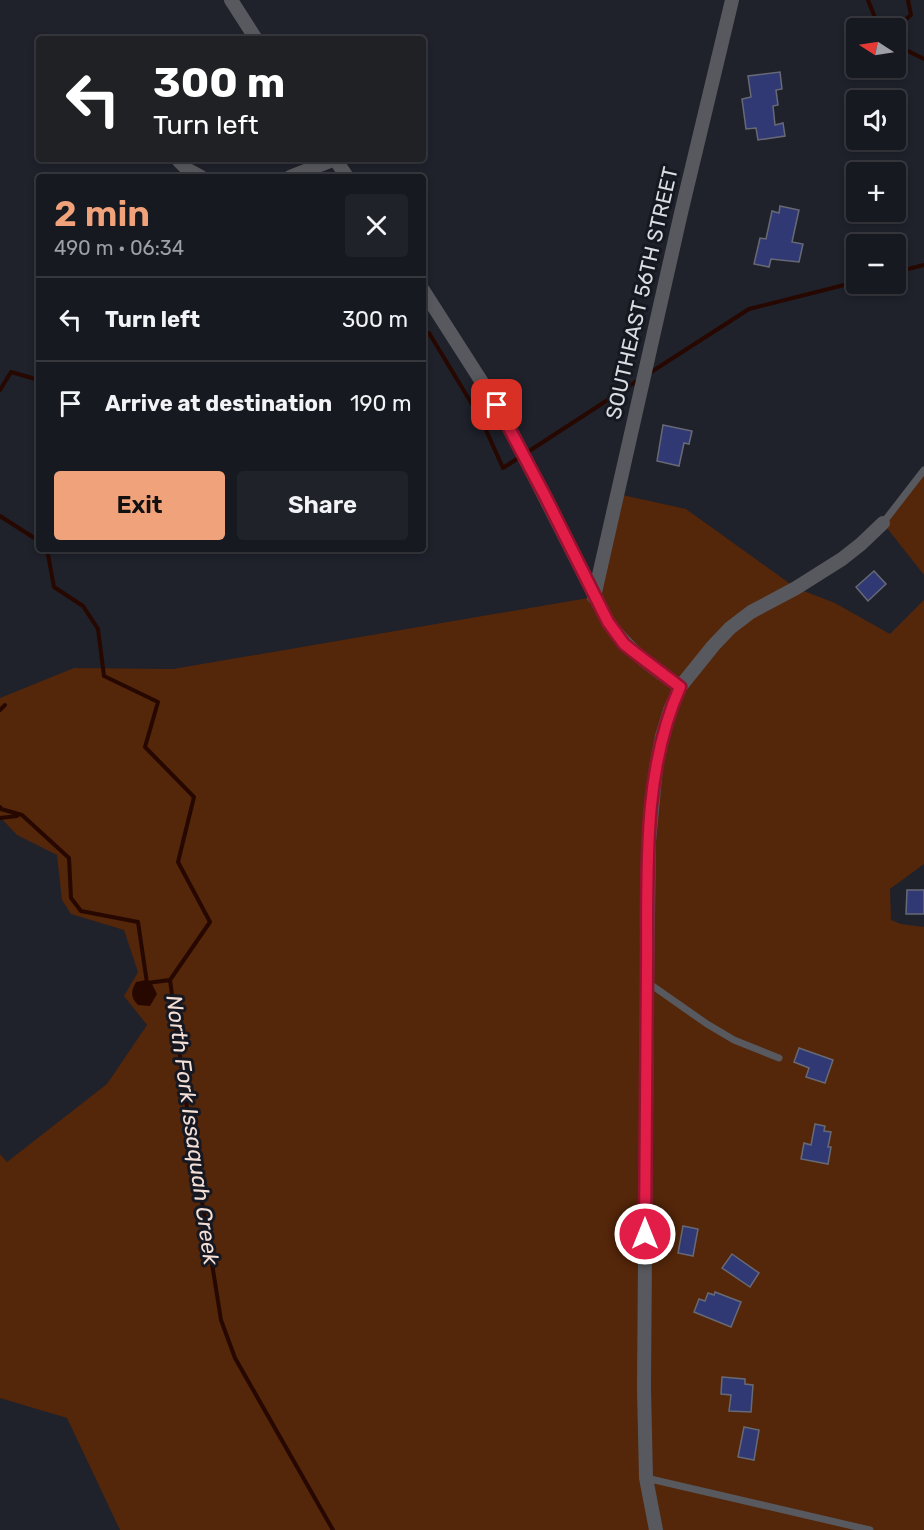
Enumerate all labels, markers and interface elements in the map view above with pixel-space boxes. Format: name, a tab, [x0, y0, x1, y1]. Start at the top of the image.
north arrow	[846, 18, 906, 78]
map controls	[846, 18, 906, 294]
text: 300 m	[153, 58, 285, 108]
icon: left	[54, 60, 132, 138]
button: sound	[846, 90, 906, 150]
text: Turn left	[153, 109, 258, 141]
button: +	[846, 162, 906, 222]
street label: SOUTHEAST 56TH STREET	[600, 164, 683, 422]
text: 2 min	[54, 192, 150, 235]
button: close	[345, 194, 408, 257]
button: −	[846, 234, 906, 294]
text: 490 m · 06:34	[54, 236, 184, 260]
icon: left	[54, 303, 87, 336]
text: Turn left	[105, 306, 200, 333]
text: 300 m	[342, 306, 408, 333]
pin	[471, 379, 522, 430]
icon: arrive	[54, 387, 87, 420]
icon: arrive	[480, 388, 513, 421]
text: Arrive at destination	[105, 390, 332, 417]
text: 190 m	[350, 390, 411, 417]
button: Exit	[54, 471, 225, 540]
button: Share	[237, 471, 408, 540]
water label: North Fork Issaquah Creek	[160, 993, 225, 1267]
position arrow	[613, 1202, 677, 1266]

